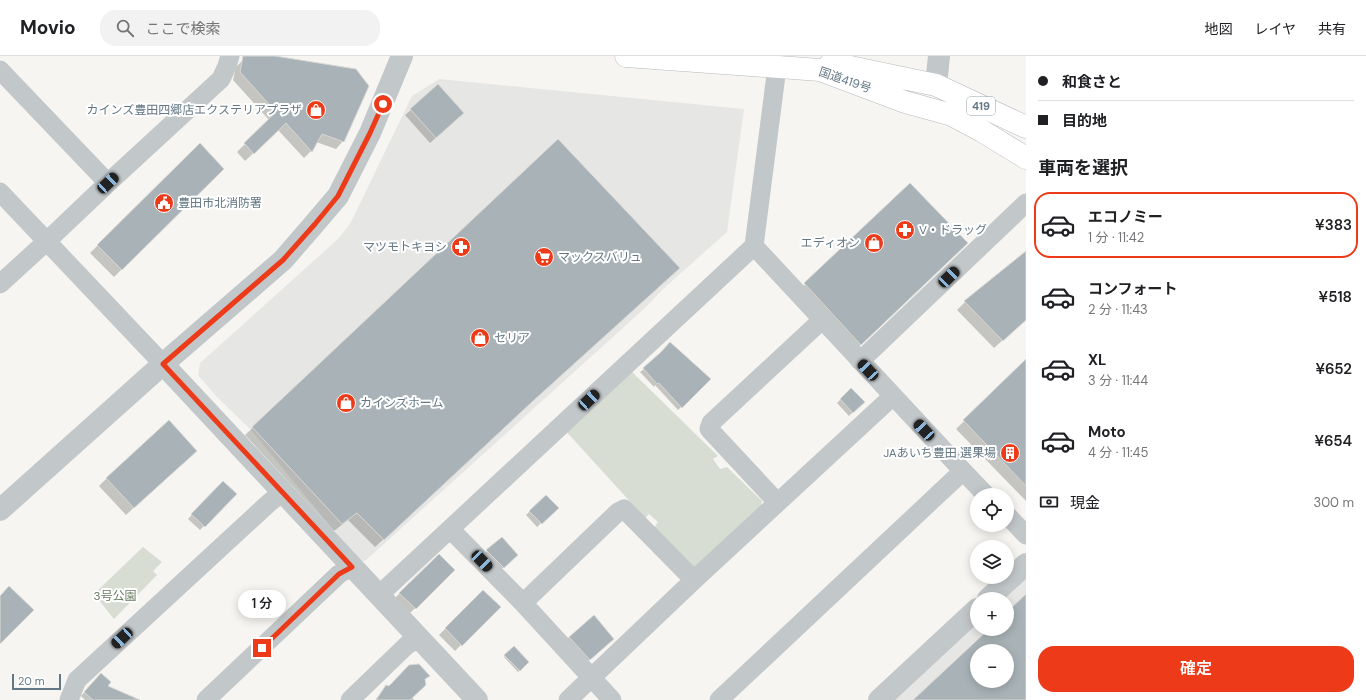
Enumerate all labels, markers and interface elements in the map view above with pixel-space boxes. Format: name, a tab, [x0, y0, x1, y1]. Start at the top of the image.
search box	[100, 10, 380, 46]
text: Movio	[20, 15, 76, 40]
icon: search	[114, 17, 136, 39]
text: ここで検索	[146, 19, 221, 39]
text: 地図	[1204, 20, 1232, 38]
text: レイヤ	[1254, 20, 1296, 38]
text: 共有	[1318, 20, 1346, 38]
street label: 国道419号	[817, 64, 873, 96]
text: 和食さと	[1062, 72, 1122, 92]
route start	[374, 95, 392, 113]
road number: 419	[967, 97, 995, 115]
shop icon: カインズ豊田四郷店エクステリアプラザ	[305, 99, 327, 121]
place label: カインズ豊田四郷店エクステリアプラザ	[87, 102, 302, 118]
text: 目的地	[1062, 111, 1107, 131]
text: 車両を選択	[1038, 156, 1128, 180]
car	[95, 170, 121, 196]
public building icon: 豊田市北消防署	[153, 192, 175, 214]
place label: 豊田市北消防署	[178, 195, 262, 211]
icon: car	[1040, 207, 1076, 243]
text: エコノミー	[1088, 207, 1163, 227]
text: ¥383	[1315, 215, 1352, 235]
pharmacy icon: V・ドラッグ	[894, 219, 916, 241]
place label: V・ドラッグ	[919, 222, 987, 238]
text: 1 分 · 11:42	[1088, 229, 1144, 246]
shop icon: エディオン	[863, 232, 885, 254]
place label: エディオン	[801, 235, 860, 251]
pharmacy icon: マツモトキヨシ	[450, 236, 472, 258]
place label: マツモトキヨシ	[363, 239, 447, 255]
supermarket icon: マックスバリュ	[533, 246, 555, 268]
place label: マックスバリュ	[558, 249, 642, 265]
car	[936, 264, 962, 290]
icon: car	[1040, 279, 1076, 315]
text: コンフォート	[1088, 279, 1178, 299]
text: ¥518	[1319, 287, 1352, 307]
text: 2 分 · 11:43	[1088, 301, 1148, 318]
shop icon: セリア	[469, 327, 491, 349]
place label: セリア	[494, 330, 530, 346]
text: XL	[1088, 350, 1106, 370]
icon: car	[1040, 351, 1076, 387]
car	[855, 357, 881, 383]
text: ¥652	[1315, 359, 1352, 379]
text: 3 分 · 11:44	[1088, 372, 1148, 389]
car	[576, 387, 602, 413]
shop icon: カインズホーム	[335, 392, 357, 414]
place label: カインズホーム	[360, 395, 443, 411]
car	[911, 417, 937, 443]
text: Moto	[1088, 422, 1126, 442]
icon: car	[1040, 423, 1076, 459]
text: ¥654	[1314, 431, 1352, 451]
building icon: JAあいち豊田 選果場	[999, 442, 1021, 464]
text: 4 分 · 11:45	[1088, 444, 1148, 461]
place label: JAあいち豊田 選果場	[883, 445, 996, 461]
map controls	[970, 488, 1014, 688]
button: locate	[970, 488, 1014, 532]
icon: cash	[1038, 491, 1060, 513]
text: 現金	[1070, 493, 1100, 513]
text: 300 m	[1313, 494, 1354, 511]
button: layers	[970, 540, 1014, 584]
car	[469, 548, 495, 574]
park label: 3号公園	[93, 588, 137, 604]
callout: 1 分	[238, 590, 286, 618]
button: +	[970, 592, 1014, 636]
text: 1 分	[252, 595, 272, 612]
car	[109, 625, 135, 651]
route end	[253, 639, 271, 657]
button: −	[970, 644, 1014, 688]
button: 確定	[1038, 646, 1354, 692]
scale bar	[12, 672, 61, 691]
text: 20 m	[18, 674, 44, 688]

